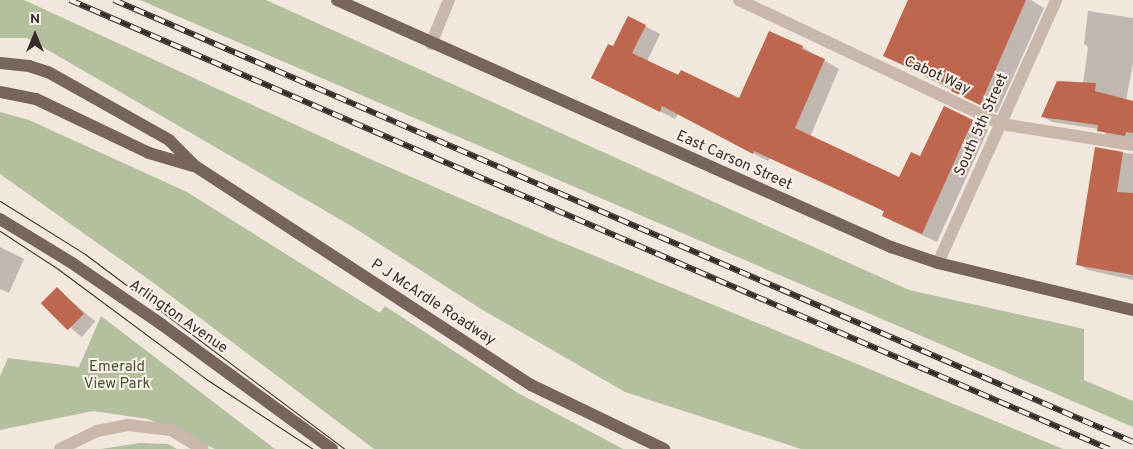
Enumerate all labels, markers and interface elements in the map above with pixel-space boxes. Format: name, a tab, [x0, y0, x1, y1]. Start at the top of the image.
north arrow	[10, 10, 60, 60]
text: N	[30, 11, 40, 28]
street label: Cabot Way	[901, 53, 973, 99]
street label: South 5th Street	[951, 71, 1013, 179]
street label: East Carson Street	[673, 127, 795, 195]
street label: P J McArdle Roadway	[367, 256, 499, 350]
street label: Arlington Avenue	[125, 276, 231, 358]
park label: Emerald View Park	[84, 358, 150, 393]

